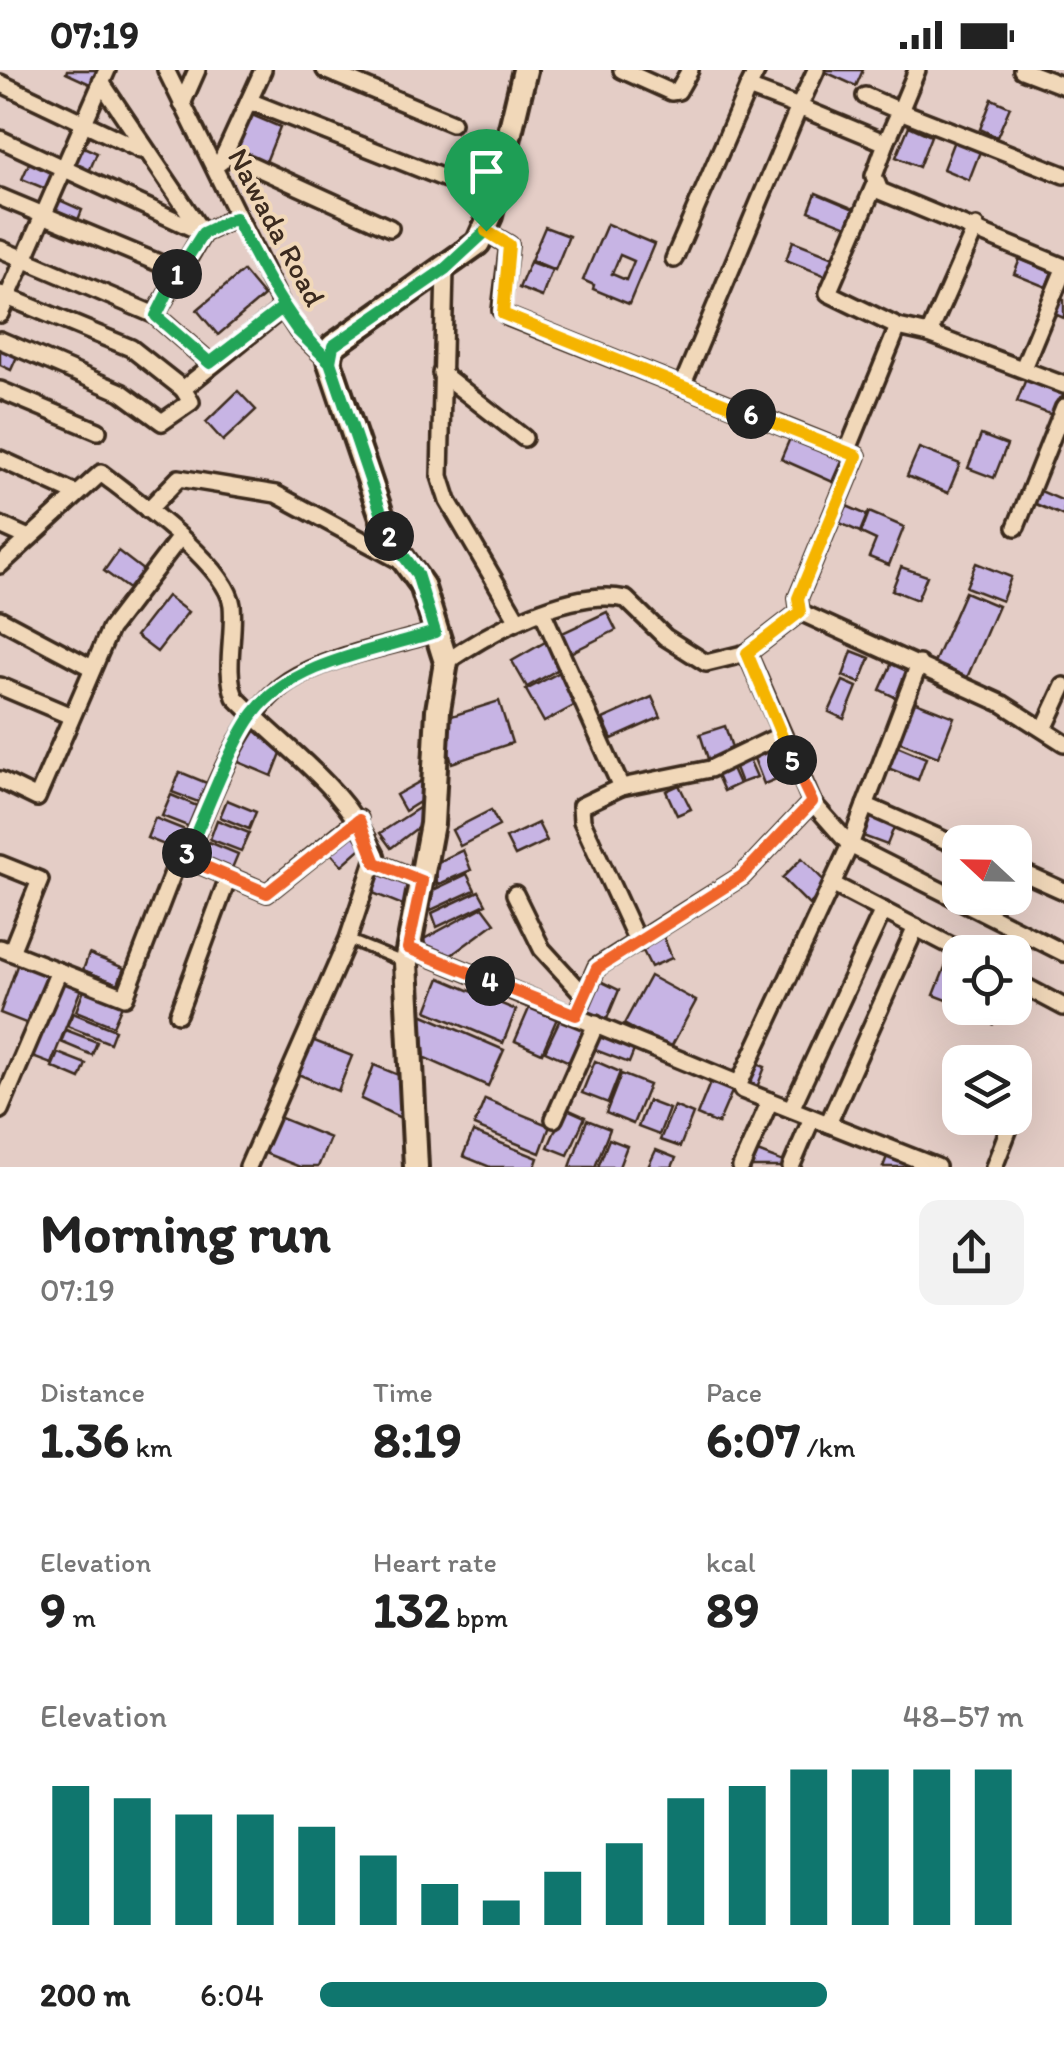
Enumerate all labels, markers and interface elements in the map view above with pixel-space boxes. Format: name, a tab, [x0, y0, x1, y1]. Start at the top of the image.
text: 07:19	[50, 12, 139, 58]
pin	[444, 129, 529, 232]
street label: Nawada Road	[220, 142, 334, 312]
icon: arrive	[459, 144, 514, 199]
pin: 1	[152, 249, 202, 299]
text: 1	[171, 257, 184, 291]
pin: 6	[726, 389, 776, 439]
text: 6	[744, 397, 758, 431]
pin: 2	[364, 511, 414, 561]
text: 2	[382, 519, 396, 553]
pin: 5	[767, 735, 817, 785]
text: 5	[785, 743, 799, 777]
north arrow	[942, 825, 1032, 915]
map controls	[942, 825, 1032, 1135]
pin: 3	[162, 828, 212, 878]
text: 3	[179, 836, 195, 870]
button: locate	[942, 935, 1032, 1025]
pin: 4	[465, 956, 515, 1006]
text: 4	[482, 964, 498, 998]
button: layers	[942, 1045, 1032, 1135]
text: Morning run	[40, 1200, 331, 1266]
button: share	[919, 1200, 1024, 1305]
text: 07:19	[40, 1271, 115, 1309]
text: Distance	[40, 1375, 145, 1409]
text: Time	[373, 1375, 433, 1409]
text: Pace	[706, 1375, 762, 1409]
text: 1.36	[40, 1409, 129, 1470]
text: 8:19	[373, 1409, 462, 1470]
text: 6:07	[706, 1409, 800, 1470]
text: km	[129, 1430, 173, 1464]
text: /km	[800, 1430, 855, 1464]
text: Elevation	[40, 1545, 151, 1579]
text: Heart rate	[373, 1545, 497, 1579]
text: kcal	[706, 1545, 756, 1579]
text: 9	[40, 1579, 66, 1640]
text: 132	[373, 1579, 450, 1640]
text: 89	[706, 1579, 760, 1640]
text: m	[66, 1600, 96, 1634]
text: bpm	[450, 1600, 508, 1634]
text: Elevation	[40, 1697, 167, 1735]
text: 48–57 m	[903, 1697, 1024, 1735]
text: 200 m	[40, 1976, 130, 2014]
text: 6:04	[200, 1976, 264, 2014]

